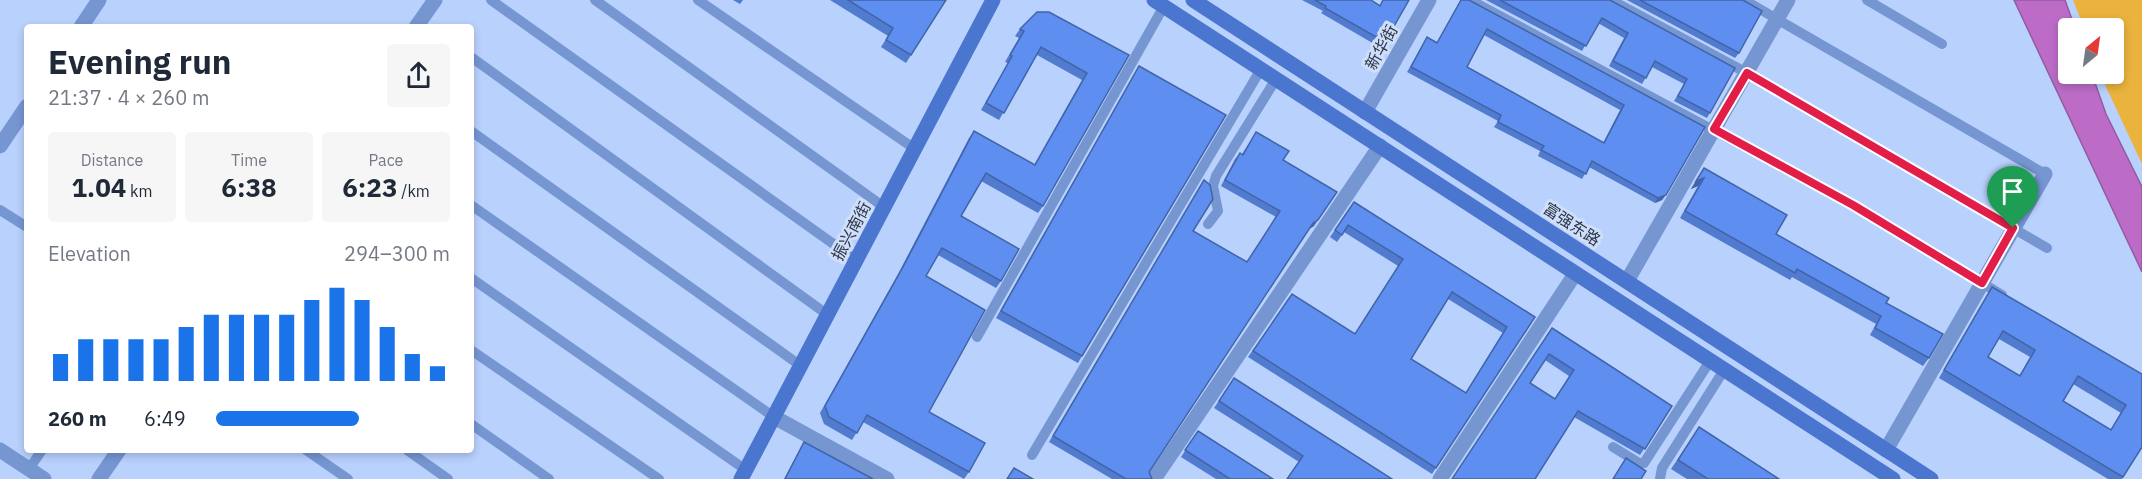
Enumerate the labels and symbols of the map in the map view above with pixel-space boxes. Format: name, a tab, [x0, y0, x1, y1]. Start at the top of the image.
north arrow	[2058, 18, 2124, 84]
street label: 新华街	[1361, 21, 1401, 73]
pin	[1987, 166, 2038, 228]
street label: 振兴南街	[827, 198, 875, 264]
street label: 富强东路	[1540, 198, 1604, 250]

